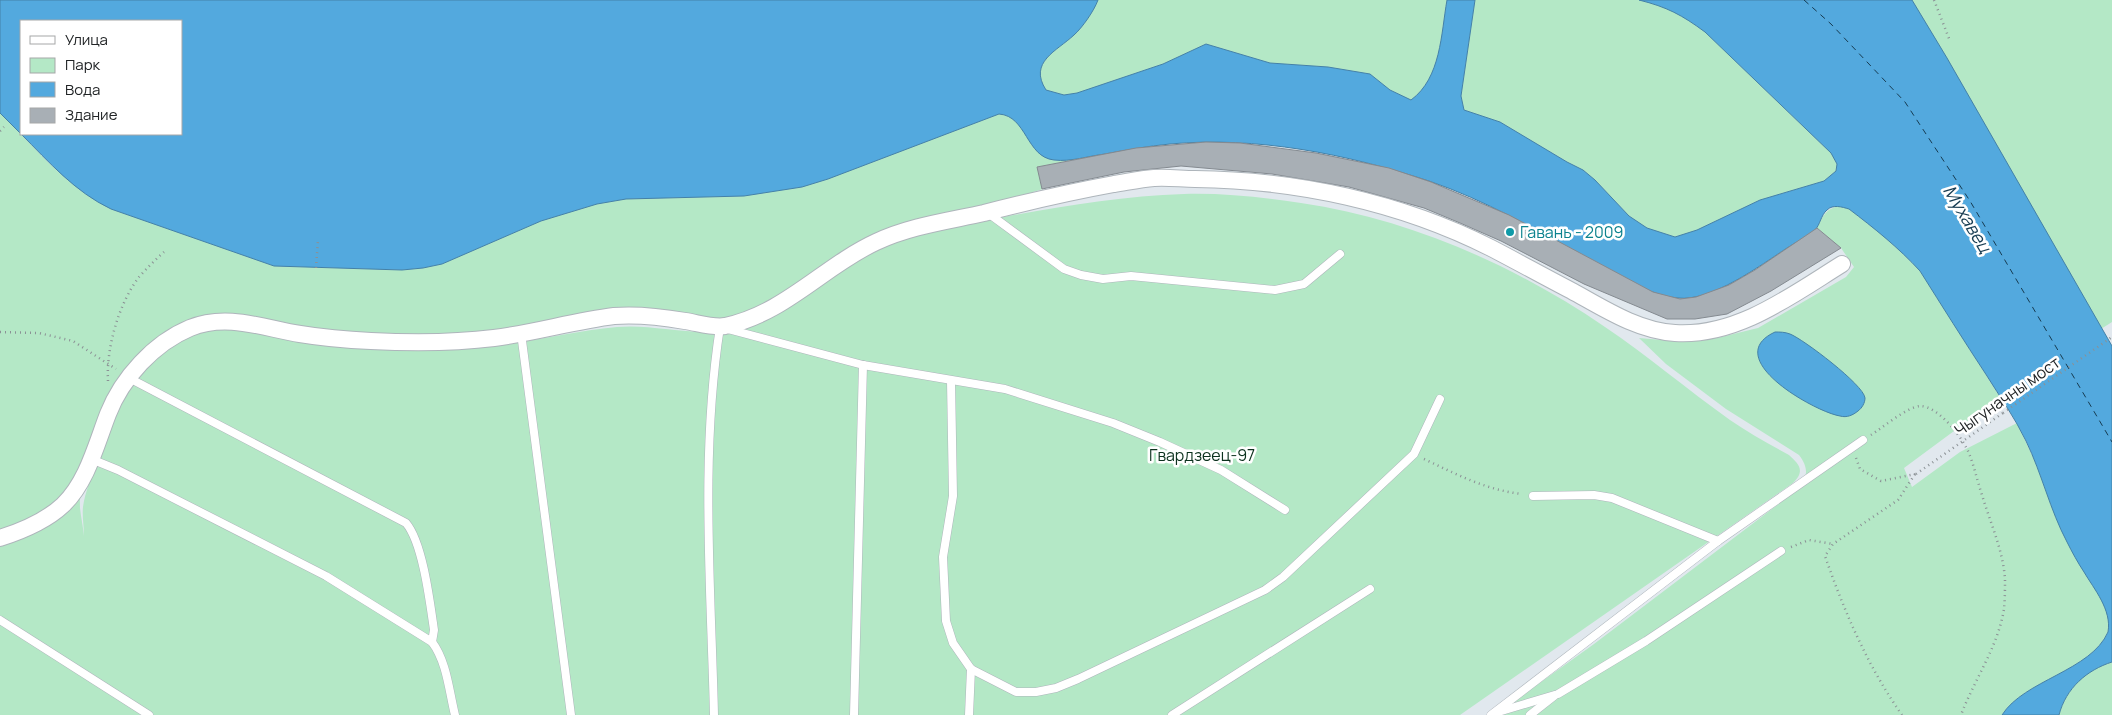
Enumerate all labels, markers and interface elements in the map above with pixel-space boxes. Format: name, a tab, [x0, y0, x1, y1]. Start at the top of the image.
legend	[20, 20, 182, 135]
text: Улица	[65, 29, 108, 50]
text: Парк	[65, 54, 101, 75]
text: Вода	[65, 79, 100, 100]
text: Здание	[65, 104, 118, 125]
water label: Мухавец	[1938, 180, 1998, 258]
place label: Гавань - 2009	[1520, 221, 1623, 243]
marker: Гавань - 2009	[1504, 226, 1516, 238]
street label: Чыгуначны мост	[1950, 351, 2064, 441]
park label: Гвардзеец-97	[1149, 444, 1255, 466]

